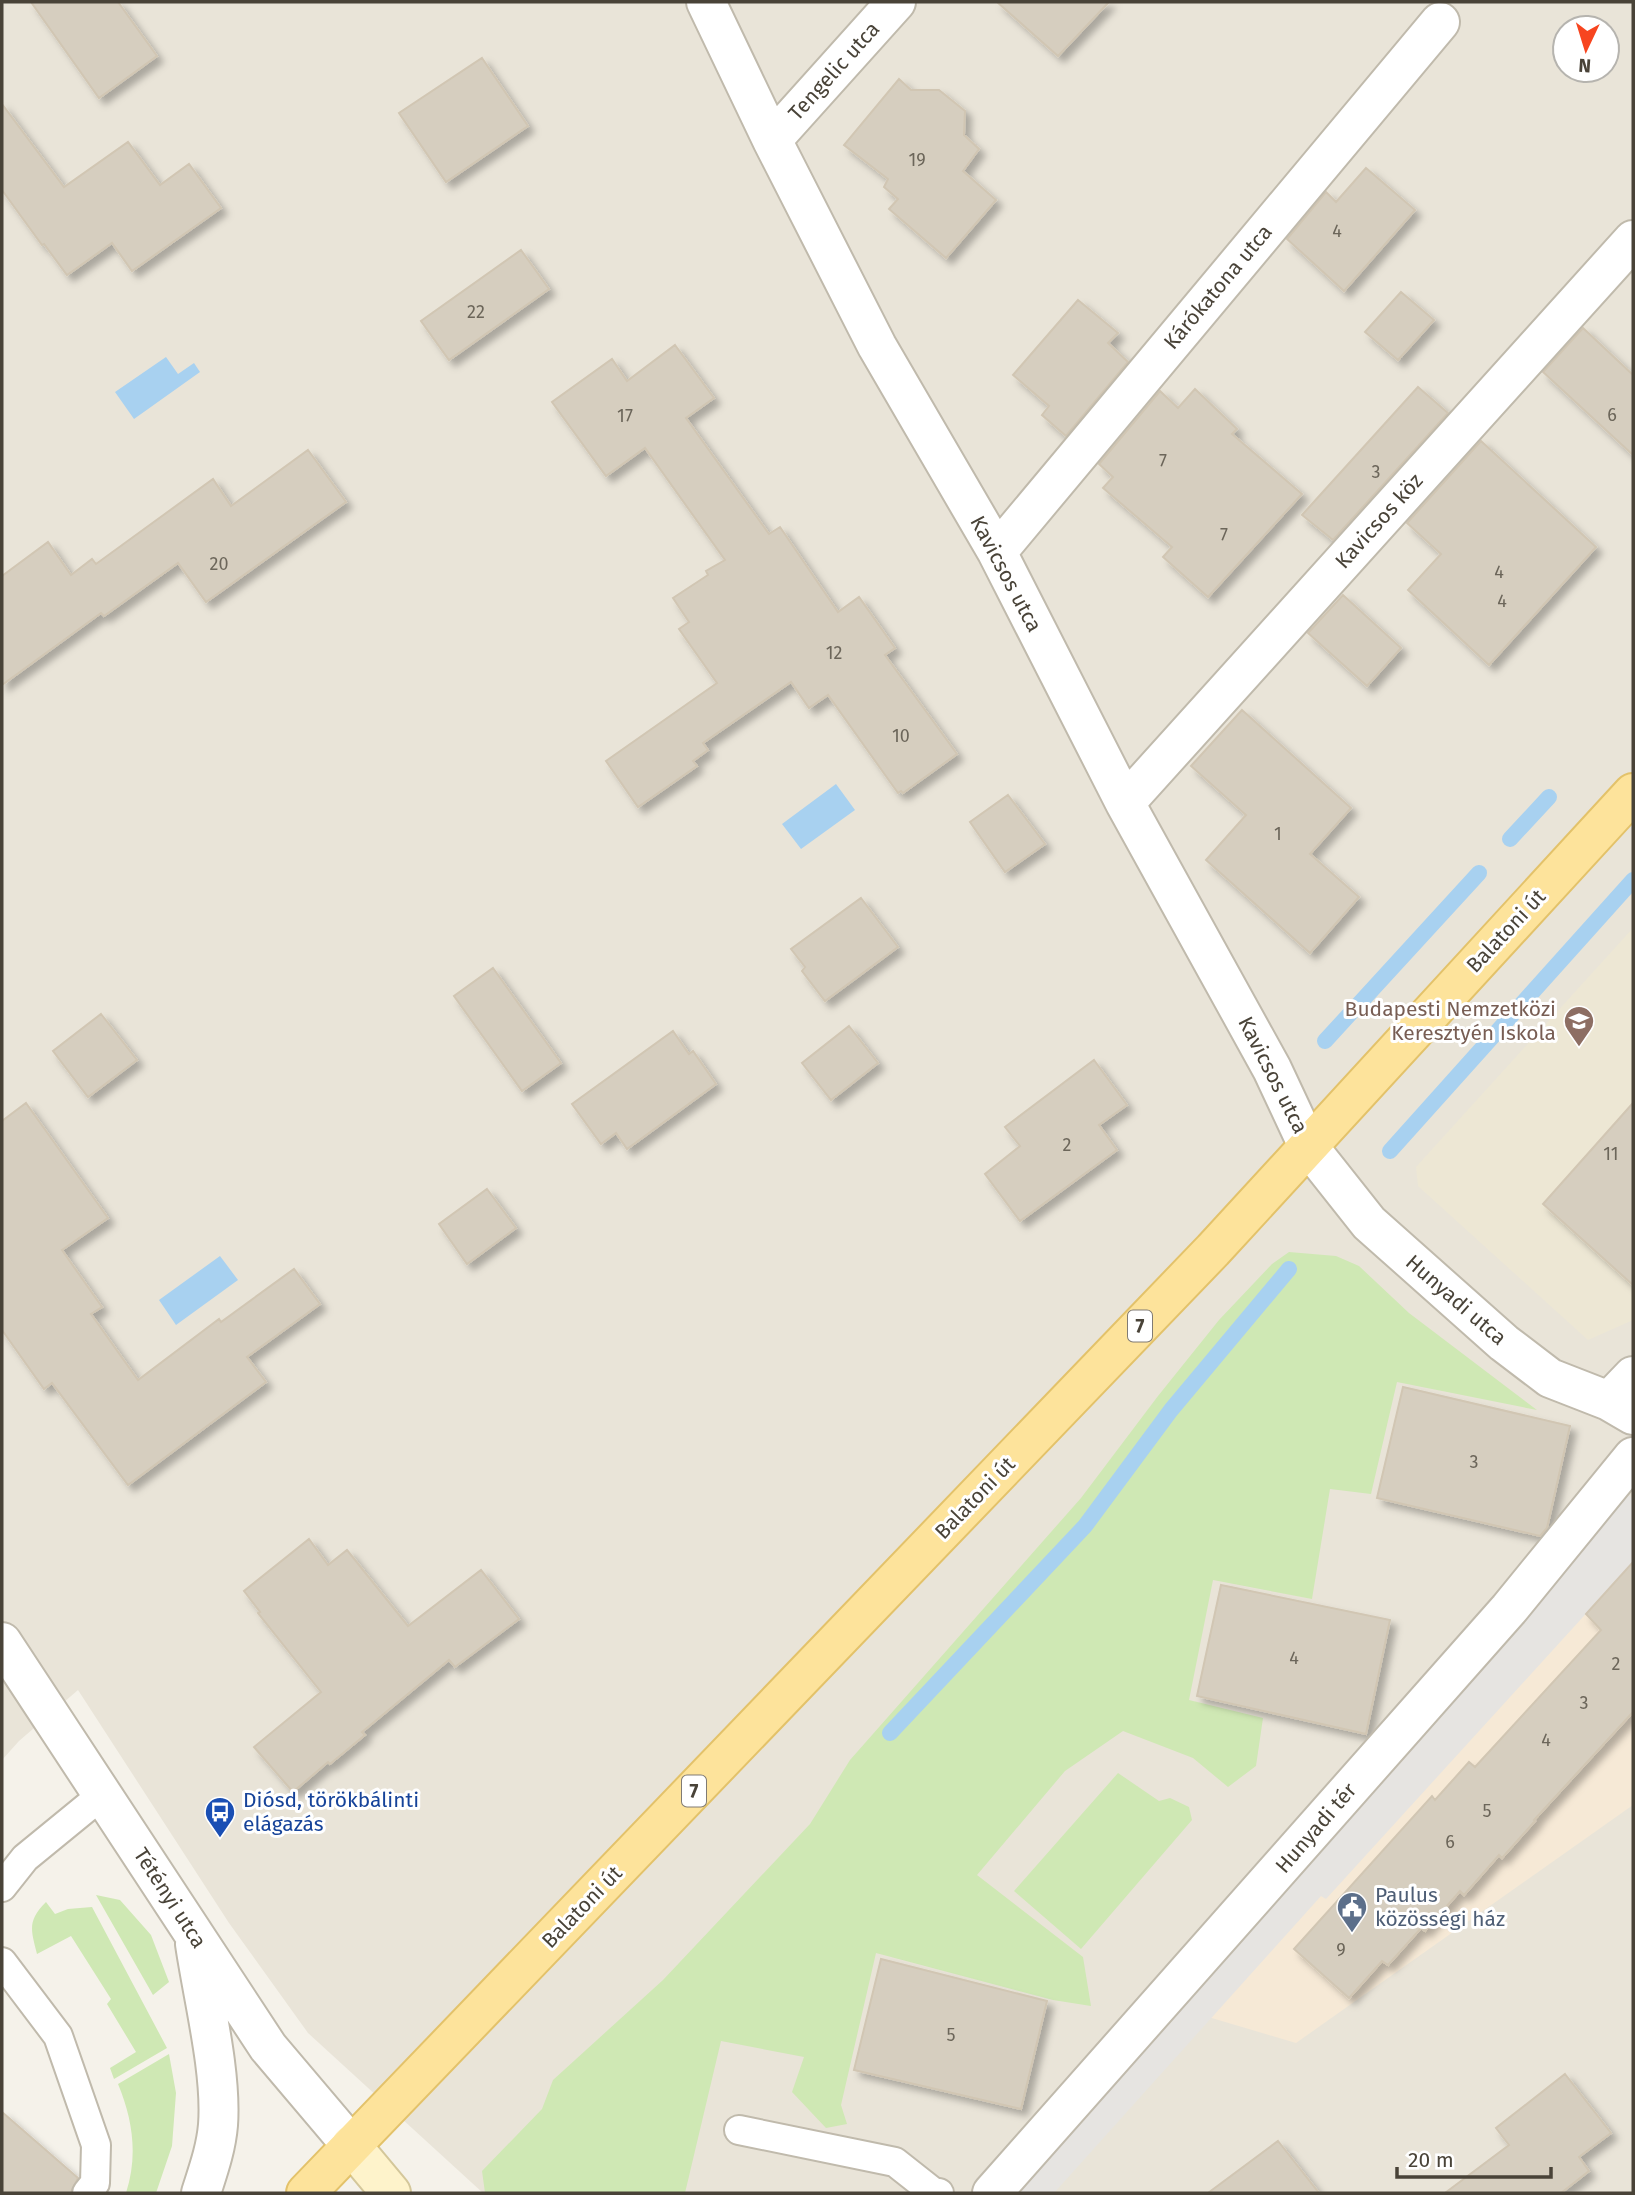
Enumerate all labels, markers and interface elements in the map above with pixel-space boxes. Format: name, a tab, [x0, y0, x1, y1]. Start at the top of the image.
north arrow	[1551, 14, 1621, 84]
street label: Tengelic utca	[783, 16, 885, 126]
text: N	[1578, 54, 1592, 77]
house number: 19	[908, 149, 926, 171]
street label: Kárókatona utca	[1158, 219, 1278, 355]
house number: 4	[1332, 220, 1342, 242]
house number: 22	[467, 301, 485, 323]
house number: 6	[1607, 404, 1617, 426]
house number: 17	[617, 405, 633, 427]
house number: 7	[1159, 450, 1167, 472]
house number: 3	[1372, 461, 1380, 483]
street label: Kavicsos köz	[1330, 468, 1428, 574]
street label: Kavicsos utca	[965, 511, 1047, 637]
house number: 7	[1220, 524, 1228, 546]
house number: 20	[210, 553, 228, 575]
house number: 4	[1494, 561, 1504, 583]
house number: 4	[1497, 590, 1507, 612]
house number: 12	[826, 642, 842, 664]
house number: 10	[892, 725, 910, 747]
house number: 1	[1274, 823, 1282, 845]
street label: Balatoni út	[1461, 884, 1551, 978]
place label: Budapesti Nemzetközi Keresztyén Iskola	[1345, 996, 1556, 1046]
school or university icon: Budapesti Nemzetközi Keresztyén Iskola	[1562, 1004, 1596, 1048]
street label: Kavicsos utca	[1232, 1012, 1314, 1138]
house number: 2	[1063, 1134, 1072, 1156]
house number: 11	[1603, 1143, 1619, 1165]
street label: Hunyadi utca	[1400, 1249, 1512, 1351]
road number: 7	[1128, 1310, 1152, 1342]
street label: Balatoni út	[929, 1451, 1021, 1545]
house number: 3	[1470, 1451, 1478, 1473]
house number: 4	[1289, 1647, 1299, 1669]
house number: 2	[1612, 1653, 1621, 1675]
house number: 3	[1580, 1692, 1588, 1714]
house number: 4	[1541, 1729, 1551, 1751]
road number: 7	[682, 1776, 706, 1806]
street label: Hunyadi tér	[1270, 1778, 1362, 1878]
place label: Diósd, törökbálinti elágazás	[243, 1787, 419, 1837]
bus stop icon: Diósd, törökbálinti elágazás	[203, 1795, 237, 1839]
house number: 5	[1482, 1800, 1492, 1822]
house number: 6	[1445, 1831, 1455, 1853]
street label: Tétényi utca	[128, 1843, 212, 1953]
street label: Balatoni út	[536, 1860, 628, 1954]
place label: Paulus közösségi ház	[1375, 1882, 1505, 1932]
public building icon: Paulus közösségi ház	[1335, 1890, 1369, 1934]
house number: 9	[1336, 1939, 1346, 1961]
house number: 5	[946, 2024, 956, 2046]
scale bar	[1397, 2136, 1551, 2180]
text: 20 m	[1408, 2147, 1454, 2173]

